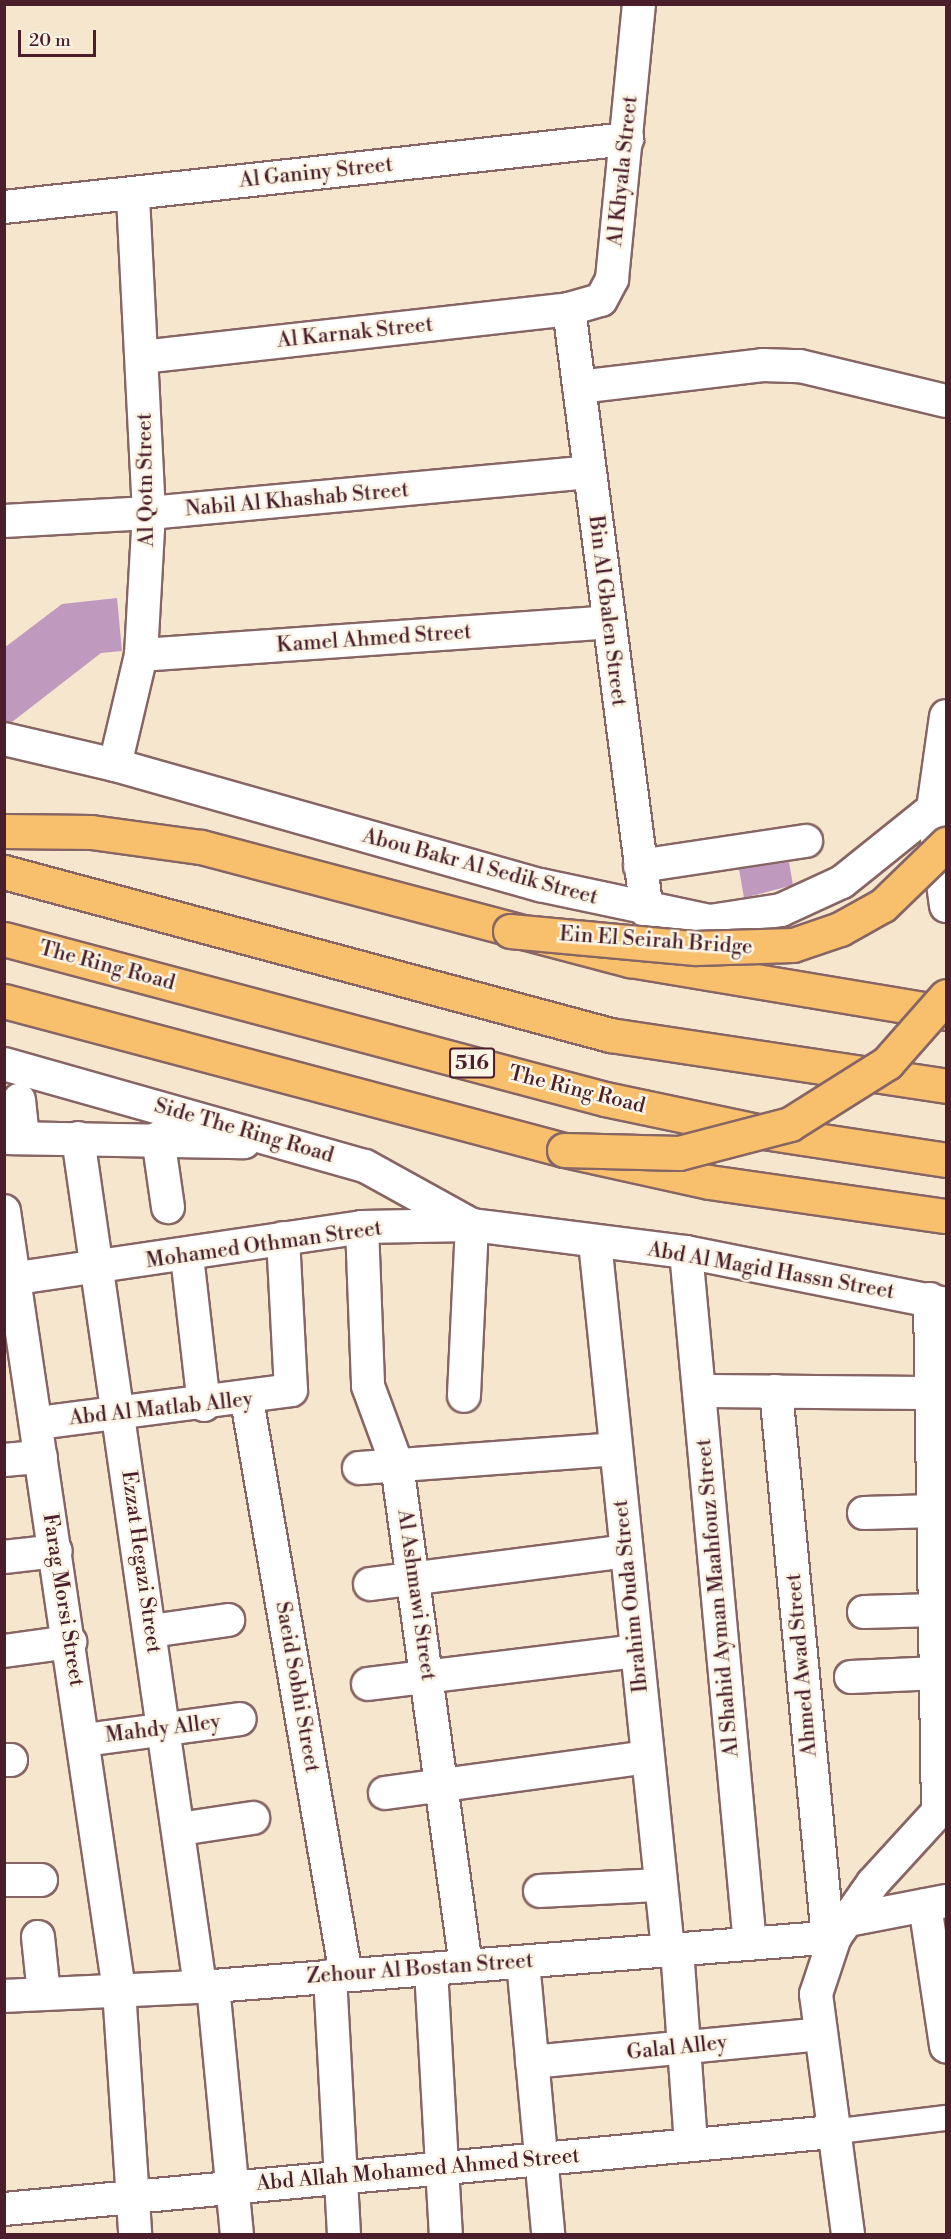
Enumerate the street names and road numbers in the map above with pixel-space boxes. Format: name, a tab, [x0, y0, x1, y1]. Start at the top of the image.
street label: Al Khyala Street	[603, 94, 643, 248]
street label: Al Ganiny Street	[238, 152, 394, 194]
street label: Al Karnak Street	[276, 312, 434, 354]
street label: Al Qotn Street	[132, 413, 160, 547]
street label: Nabil Al Khashab Street	[184, 478, 410, 522]
street label: Bin Al Gbalen Street	[583, 514, 631, 708]
street label: Kamel Ahmed Street	[276, 620, 472, 658]
street label: Abou Bakr Al Sedik Street	[360, 823, 600, 911]
street label: Ein El Seirah Bridge	[558, 922, 754, 960]
street label: The Ring Road	[36, 936, 178, 996]
road number: 516	[448, 1046, 496, 1080]
street label: The Ring Road	[506, 1061, 648, 1119]
street label: Side The Ring Road	[151, 1093, 337, 1169]
street label: Mohamed Othman Street	[144, 1216, 384, 1274]
street label: Abd Al Magid Hassn Street	[646, 1237, 896, 1305]
street label: Abd Al Matlab Alley	[68, 1387, 254, 1431]
street label: Al Shahid Ayman Maahfouz Street	[692, 1438, 744, 1758]
street label: Ezzat Hegazi Street	[116, 1469, 166, 1655]
street label: Ibrahim Ouda Street	[608, 1498, 654, 1694]
street label: Al Ashmawi Street	[392, 1508, 440, 1682]
street label: Farag Morsi Street	[37, 1512, 89, 1688]
street label: Ahmed Awad Street	[781, 1572, 823, 1758]
street label: Saeid Sobhi Street	[270, 1600, 324, 1774]
street label: Mahdy Alley	[104, 1709, 222, 1749]
street label: Zehour Al Bostan Street	[306, 1949, 534, 1989]
street label: Galal Alley	[625, 2030, 729, 2066]
street label: Abd Allah Mohamed Ahmed Street	[255, 2143, 581, 2197]

